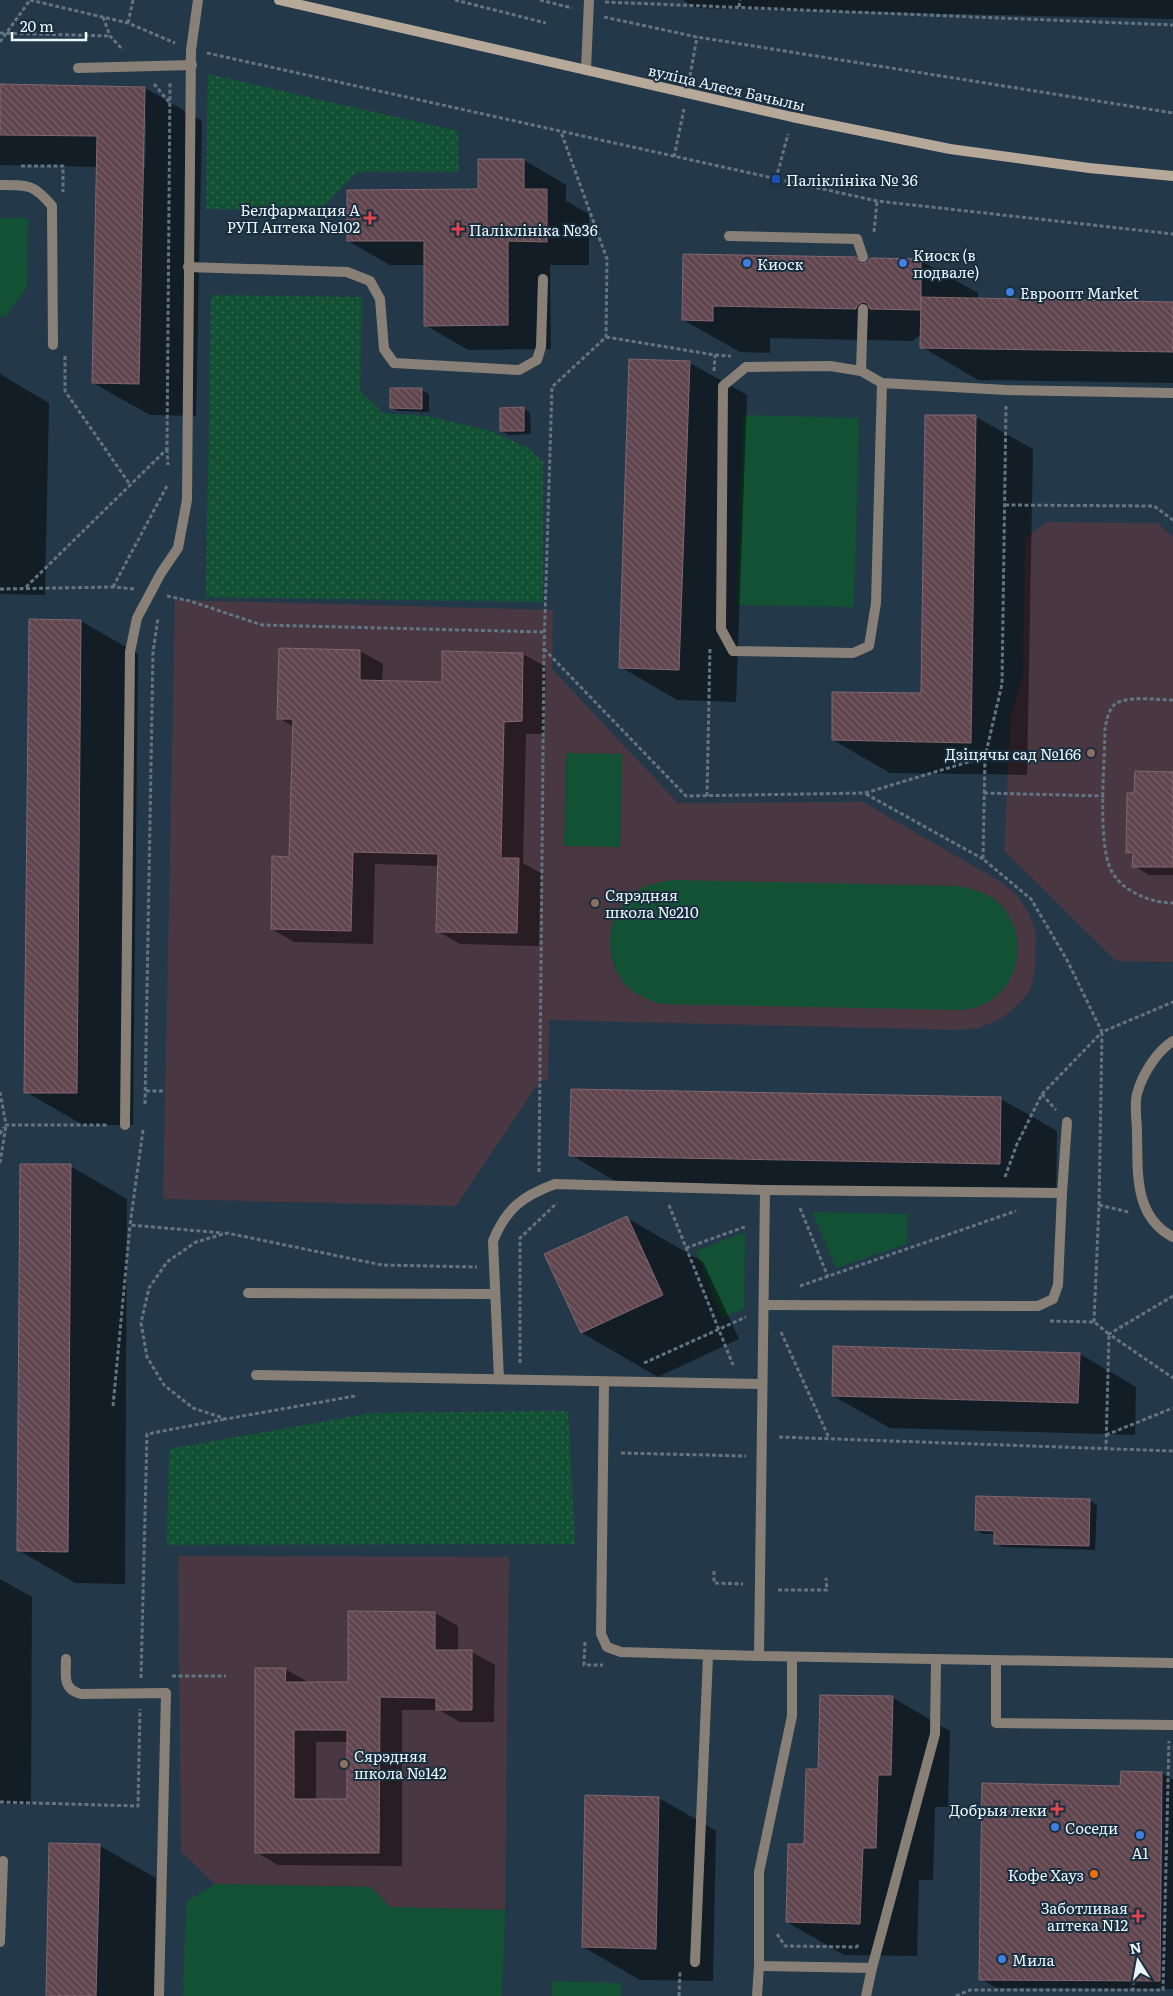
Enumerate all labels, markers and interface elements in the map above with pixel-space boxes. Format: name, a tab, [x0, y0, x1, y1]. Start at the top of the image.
scale bar	[12, 10, 86, 42]
text: 20 m	[20, 14, 54, 37]
street label: вуліца Алеся Бачылы	[646, 58, 808, 116]
place label: Паліклініка № 36	[786, 168, 918, 191]
marker: Паліклініка № 36	[770, 173, 782, 185]
place label: Белфармация А РУП Аптека №102	[227, 198, 360, 238]
marker: Белфармация А РУП Аптека №102	[364, 212, 376, 224]
place label: Паліклініка №36	[469, 218, 598, 241]
marker: Паліклініка №36	[451, 222, 465, 236]
place label: Киоск (в подвале)	[913, 243, 980, 283]
place label: Киоск	[757, 252, 803, 275]
marker: Киоск	[741, 257, 753, 269]
marker: Киоск (в подвале)	[897, 257, 909, 269]
place label: Евроопт Market	[1020, 281, 1139, 304]
marker: Евроопт Market	[1004, 286, 1016, 298]
place label: Дзіцячы сад №166	[945, 742, 1081, 765]
marker: Дзіцячы сад №166	[1085, 747, 1097, 759]
place label: Сярэдняя школа №210	[605, 883, 699, 923]
marker: Сярэдняя школа №210	[589, 897, 601, 909]
place label: Сярэдняя школа №142	[354, 1744, 447, 1784]
marker: Сярэдняя школа №142	[338, 1758, 350, 1770]
place label: Добрыя леки	[949, 1798, 1047, 1821]
marker: Добрыя леки	[1051, 1803, 1063, 1815]
place label: Соседи	[1065, 1816, 1118, 1839]
marker: Соседи	[1049, 1821, 1061, 1833]
marker: A1	[1134, 1829, 1146, 1841]
place label: A1	[1131, 1841, 1149, 1864]
place label: Кофе Хауз	[1008, 1863, 1084, 1886]
marker: Кофе Хауз	[1088, 1868, 1100, 1880]
place label: Заботливая аптека N12	[1041, 1896, 1128, 1936]
marker: Заботливая аптека N12	[1132, 1910, 1144, 1922]
north arrow	[1113, 1936, 1163, 1986]
text: N	[1128, 1936, 1143, 1958]
place label: Мила	[1012, 1948, 1056, 1971]
marker: Мила	[996, 1953, 1008, 1965]

